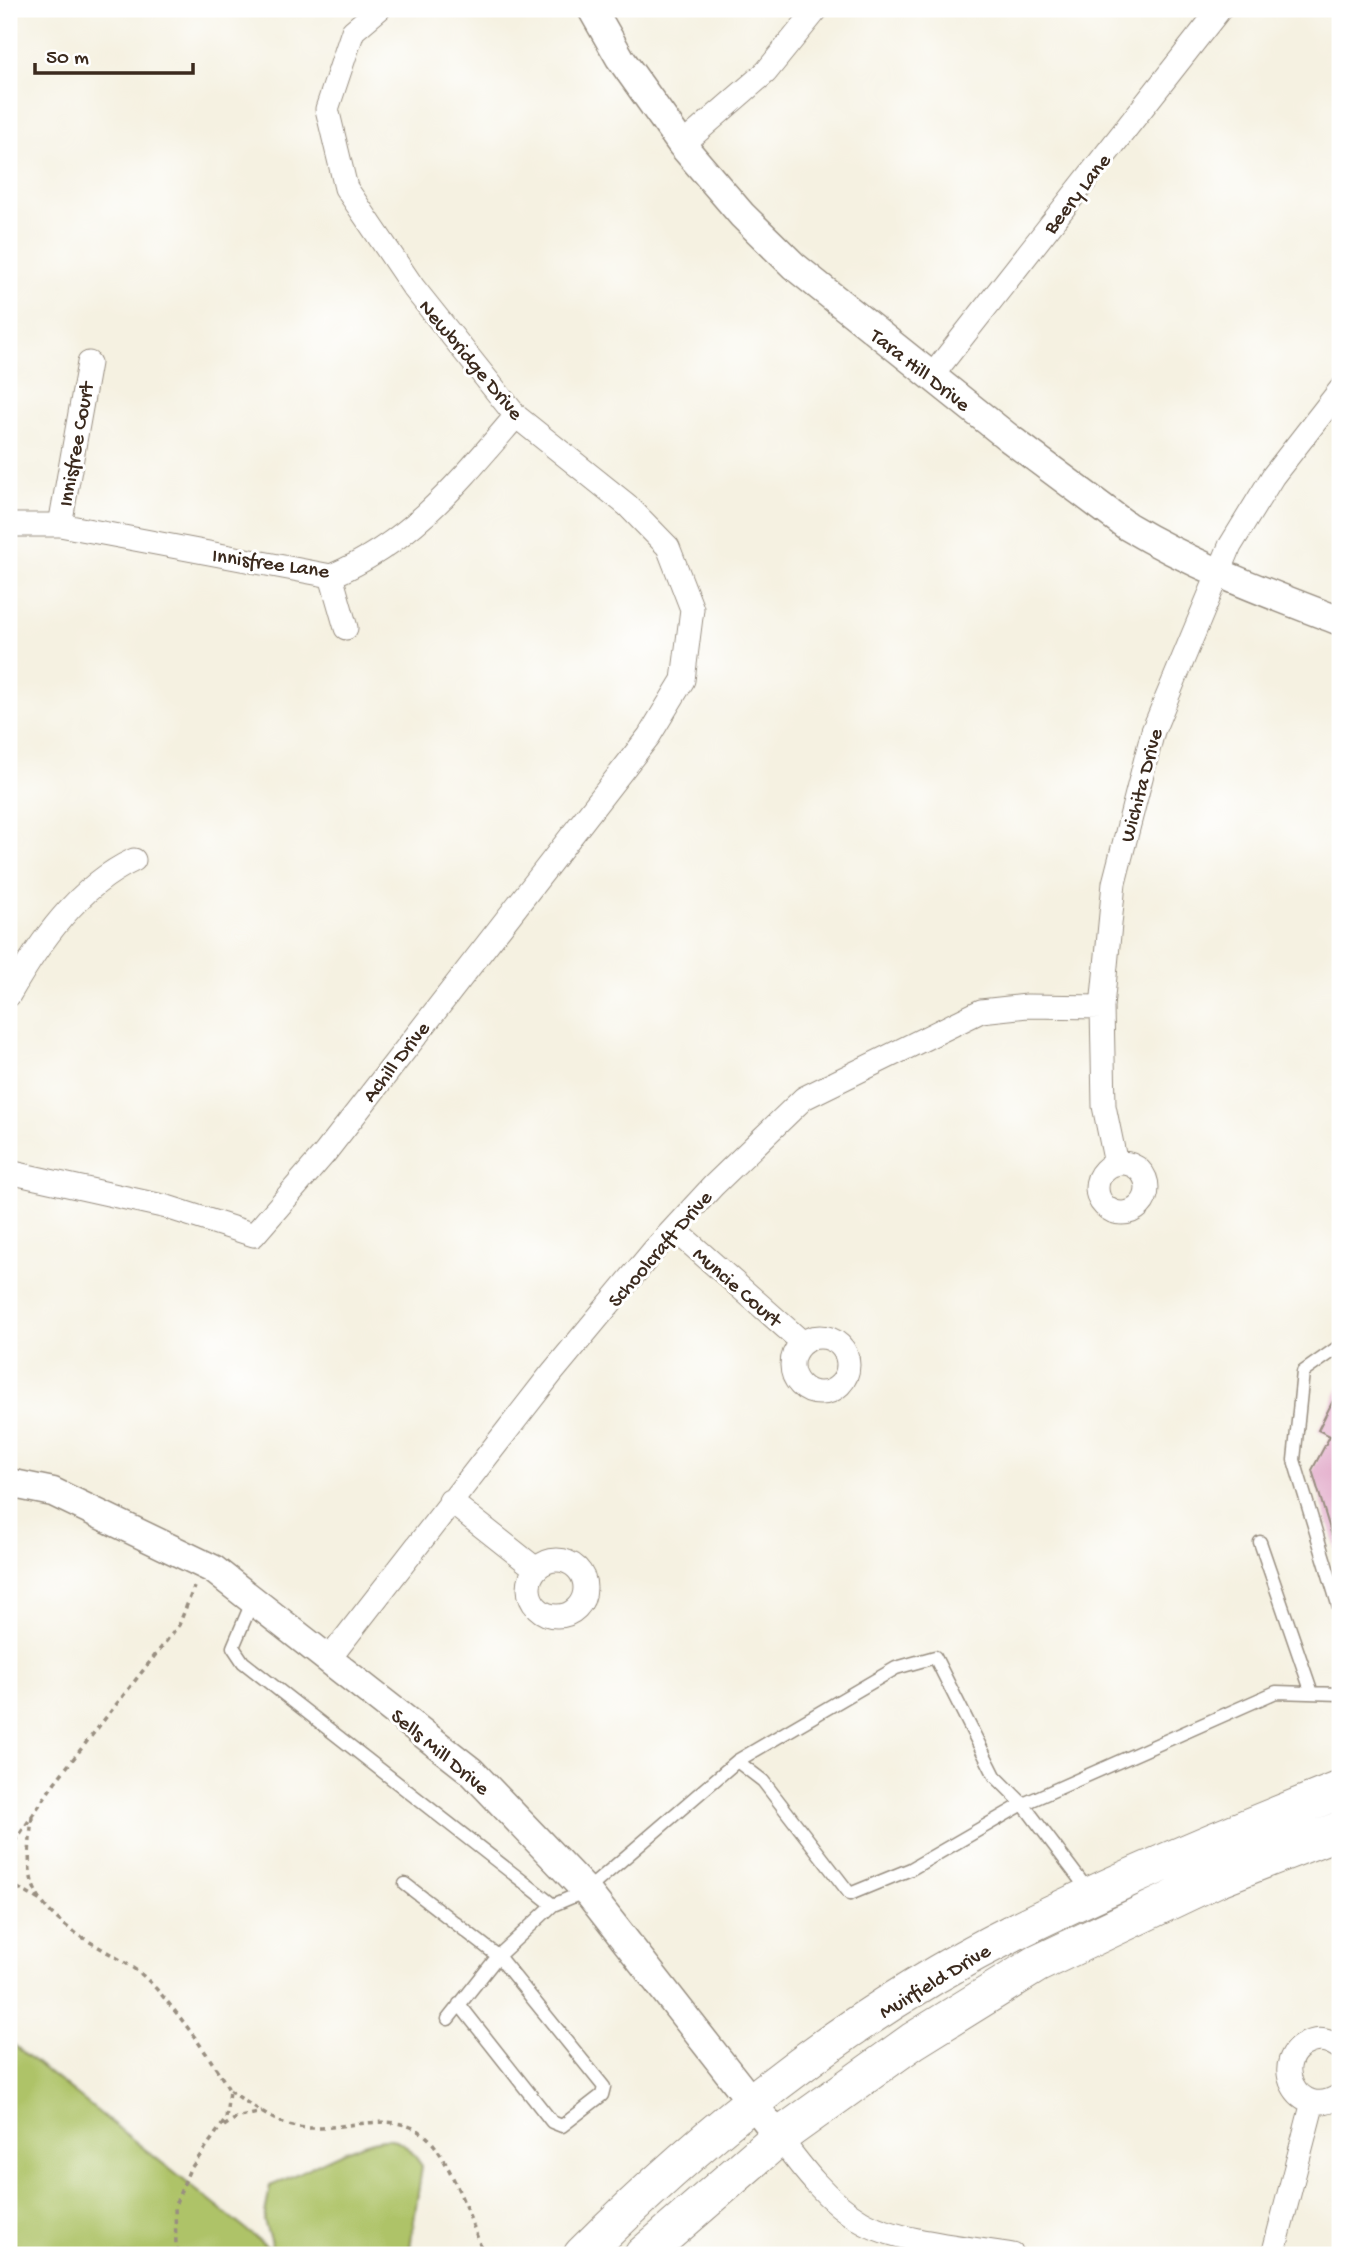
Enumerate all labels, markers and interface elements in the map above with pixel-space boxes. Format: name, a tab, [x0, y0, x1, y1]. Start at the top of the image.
scale bar	[35, 32, 192, 76]
text: 50 m	[46, 47, 89, 72]
street label: Beery Lane	[1039, 149, 1119, 241]
street label: Newbridge Drive	[412, 296, 528, 428]
street label: Tara Hill Drive	[863, 324, 975, 419]
street label: Innisfree Court	[55, 378, 102, 509]
street label: Innisfree Lane	[210, 545, 332, 586]
street label: Wichita Drive	[1116, 725, 1171, 845]
street label: Achill Drive	[359, 1017, 438, 1108]
street label: Schoolcraft Drive	[604, 1186, 720, 1314]
street label: Muncie Court	[686, 1243, 787, 1336]
street label: Sells Mill Drive	[384, 1705, 494, 1803]
street label: Muirfield Drive	[875, 1939, 997, 2026]

